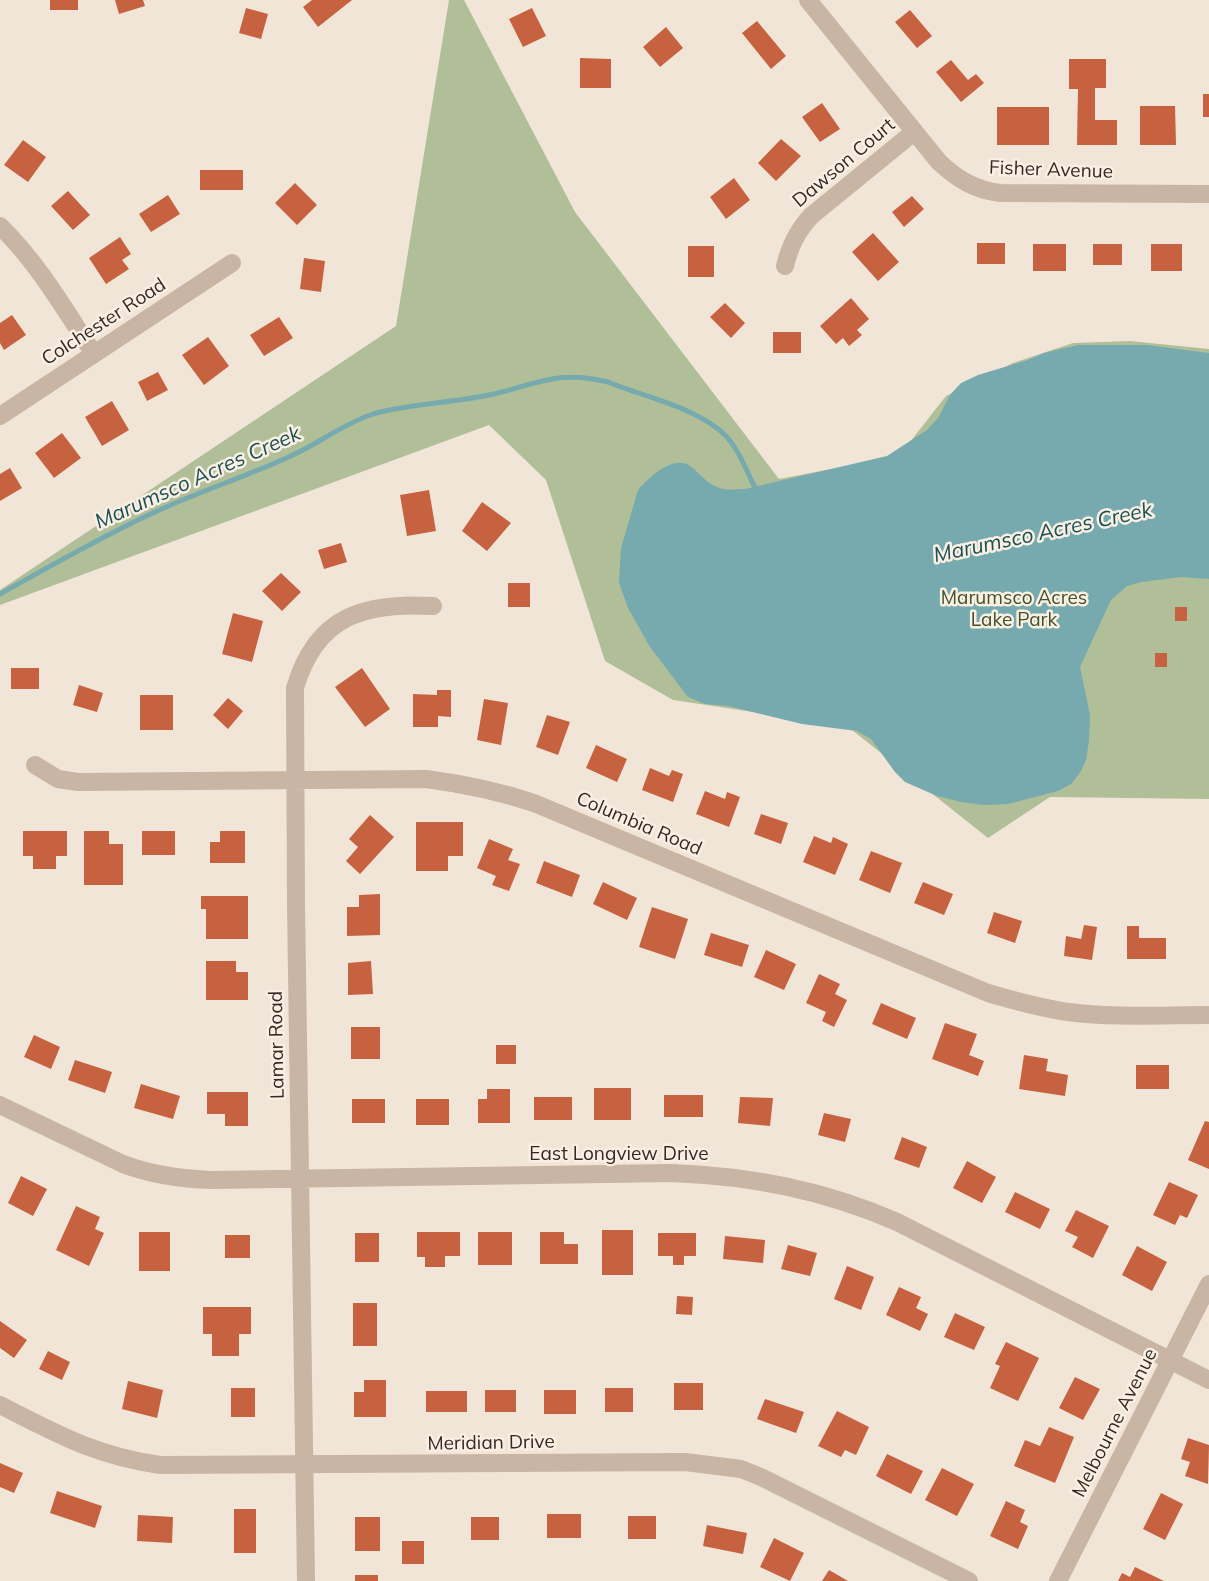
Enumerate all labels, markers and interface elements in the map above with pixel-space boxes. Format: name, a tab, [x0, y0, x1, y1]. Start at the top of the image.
street label: Dawson Court	[788, 114, 900, 212]
street label: Fisher Avenue	[989, 156, 1113, 184]
street label: Colchester Road	[38, 273, 170, 371]
water label: Marumsco Acres Creek	[91, 421, 305, 535]
water label: Marumsco Acres Creek	[931, 498, 1155, 568]
park label: Marumsco Acres Lake Park	[941, 587, 1087, 631]
street label: Columbia Road	[573, 787, 705, 861]
street label: Lamar Road	[265, 991, 289, 1099]
street label: East Longview Drive	[529, 1143, 709, 1165]
street label: Melbourne Avenue	[1068, 1345, 1162, 1501]
street label: Meridian Drive	[427, 1430, 555, 1456]

